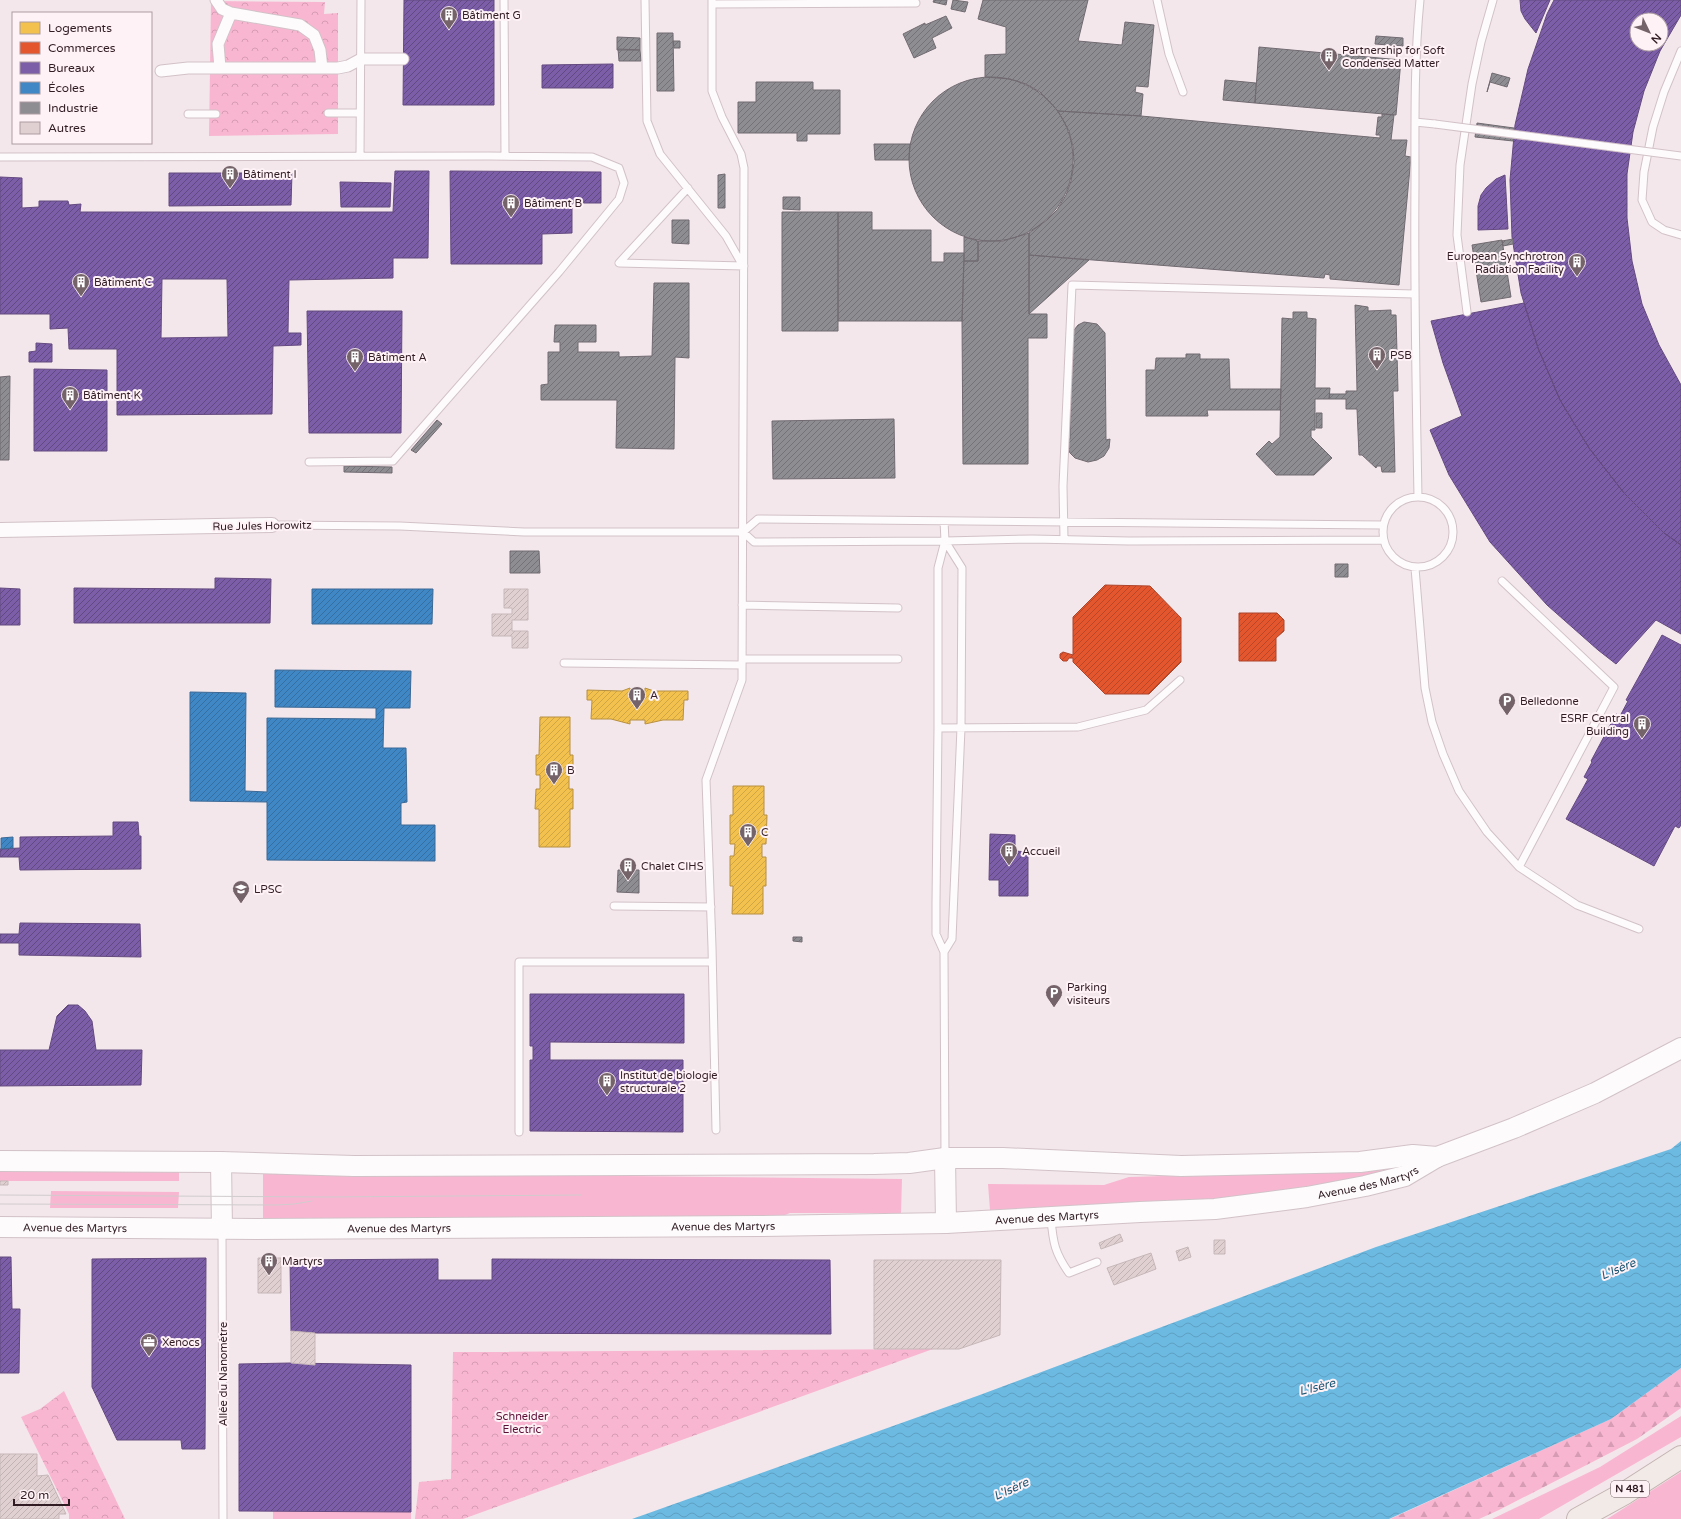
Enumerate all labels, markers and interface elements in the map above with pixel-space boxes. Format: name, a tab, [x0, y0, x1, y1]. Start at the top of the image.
building icon: Bâtiment G	[439, 5, 459, 30]
place label: Bâtiment G	[462, 9, 521, 22]
legend	[12, 12, 152, 144]
north arrow	[1629, 12, 1669, 52]
text: Logements	[48, 21, 112, 35]
text: N	[1648, 31, 1664, 46]
text: Commerces	[48, 41, 116, 55]
place label: Partnership for Soft Condensed Matter	[1342, 44, 1445, 70]
building icon: Partnership for Soft Condensed Matter	[1319, 46, 1339, 71]
text: Bureaux	[48, 61, 95, 75]
text: Écoles	[48, 81, 85, 95]
text: Industrie	[48, 101, 98, 115]
text: Autres	[48, 121, 86, 135]
building icon: Bâtiment I	[220, 164, 240, 189]
place label: Bâtiment I	[243, 168, 297, 181]
building icon: Bâtiment B	[501, 193, 521, 218]
place label: Bâtiment B	[524, 197, 583, 210]
place label: European Synchrotron Radiation Facility	[1447, 250, 1564, 276]
building icon: European Synchrotron Radiation Facility	[1567, 252, 1587, 277]
building icon: Bâtiment C	[71, 272, 91, 297]
place label: Bâtiment C	[94, 276, 153, 289]
building icon: PSB	[1367, 345, 1387, 370]
building icon: Bâtiment A	[345, 347, 365, 372]
place label: PSB	[1390, 349, 1412, 362]
place label: Bâtiment A	[368, 351, 427, 364]
building icon: Bâtiment K	[60, 385, 80, 410]
place label: Bâtiment K	[83, 389, 142, 402]
street label: Rue Jules Horowitz	[212, 519, 312, 533]
building icon: A	[627, 685, 647, 710]
place label: A	[650, 689, 658, 702]
parking icon: Belledonne	[1497, 691, 1517, 716]
place label: Belledonne	[1520, 695, 1579, 708]
place label: ESRF Central Building	[1560, 712, 1629, 738]
building icon: ESRF Central Building	[1632, 714, 1652, 739]
building icon: B	[544, 760, 564, 785]
place label: B	[567, 764, 575, 777]
building icon: C	[738, 822, 758, 847]
place label: C	[761, 826, 769, 839]
building icon: Accueil	[999, 841, 1019, 866]
place label: Accueil	[1022, 845, 1060, 858]
building icon: Chalet CIHS	[618, 856, 638, 881]
place label: Chalet CIHS	[641, 860, 704, 873]
school or university icon: LPSC	[231, 879, 251, 904]
place label: LPSC	[254, 883, 283, 896]
place label: Parking visiteurs	[1067, 981, 1110, 1007]
parking icon: Parking visiteurs	[1044, 983, 1064, 1008]
place label: Institut de biologie structurale 2	[620, 1069, 718, 1095]
building icon: Institut de biologie structurale 2	[597, 1071, 617, 1096]
street label: Avenue des Martyrs	[1316, 1163, 1421, 1201]
street label: Avenue des Martyrs	[994, 1208, 1099, 1227]
street label: Avenue des Martyrs	[671, 1219, 775, 1233]
street label: Avenue des Martyrs	[23, 1221, 127, 1234]
street label: Avenue des Martyrs	[347, 1221, 451, 1235]
building icon: Martyrs	[259, 1251, 279, 1276]
place label: Martyrs	[282, 1255, 323, 1268]
water label: L'Isère	[1598, 1255, 1639, 1283]
street label: Allée du Nanomètre	[217, 1322, 230, 1426]
office icon: Xenocs	[139, 1332, 159, 1357]
place label: Xenocs	[162, 1336, 200, 1349]
water label: L'Isère	[1298, 1375, 1338, 1398]
park label: Schneider Electric	[496, 1410, 549, 1436]
water label: L'Isère	[991, 1474, 1032, 1503]
scale bar	[14, 1481, 69, 1507]
road number: N 481	[1611, 1481, 1649, 1497]
text: 20 m	[20, 1488, 49, 1502]

